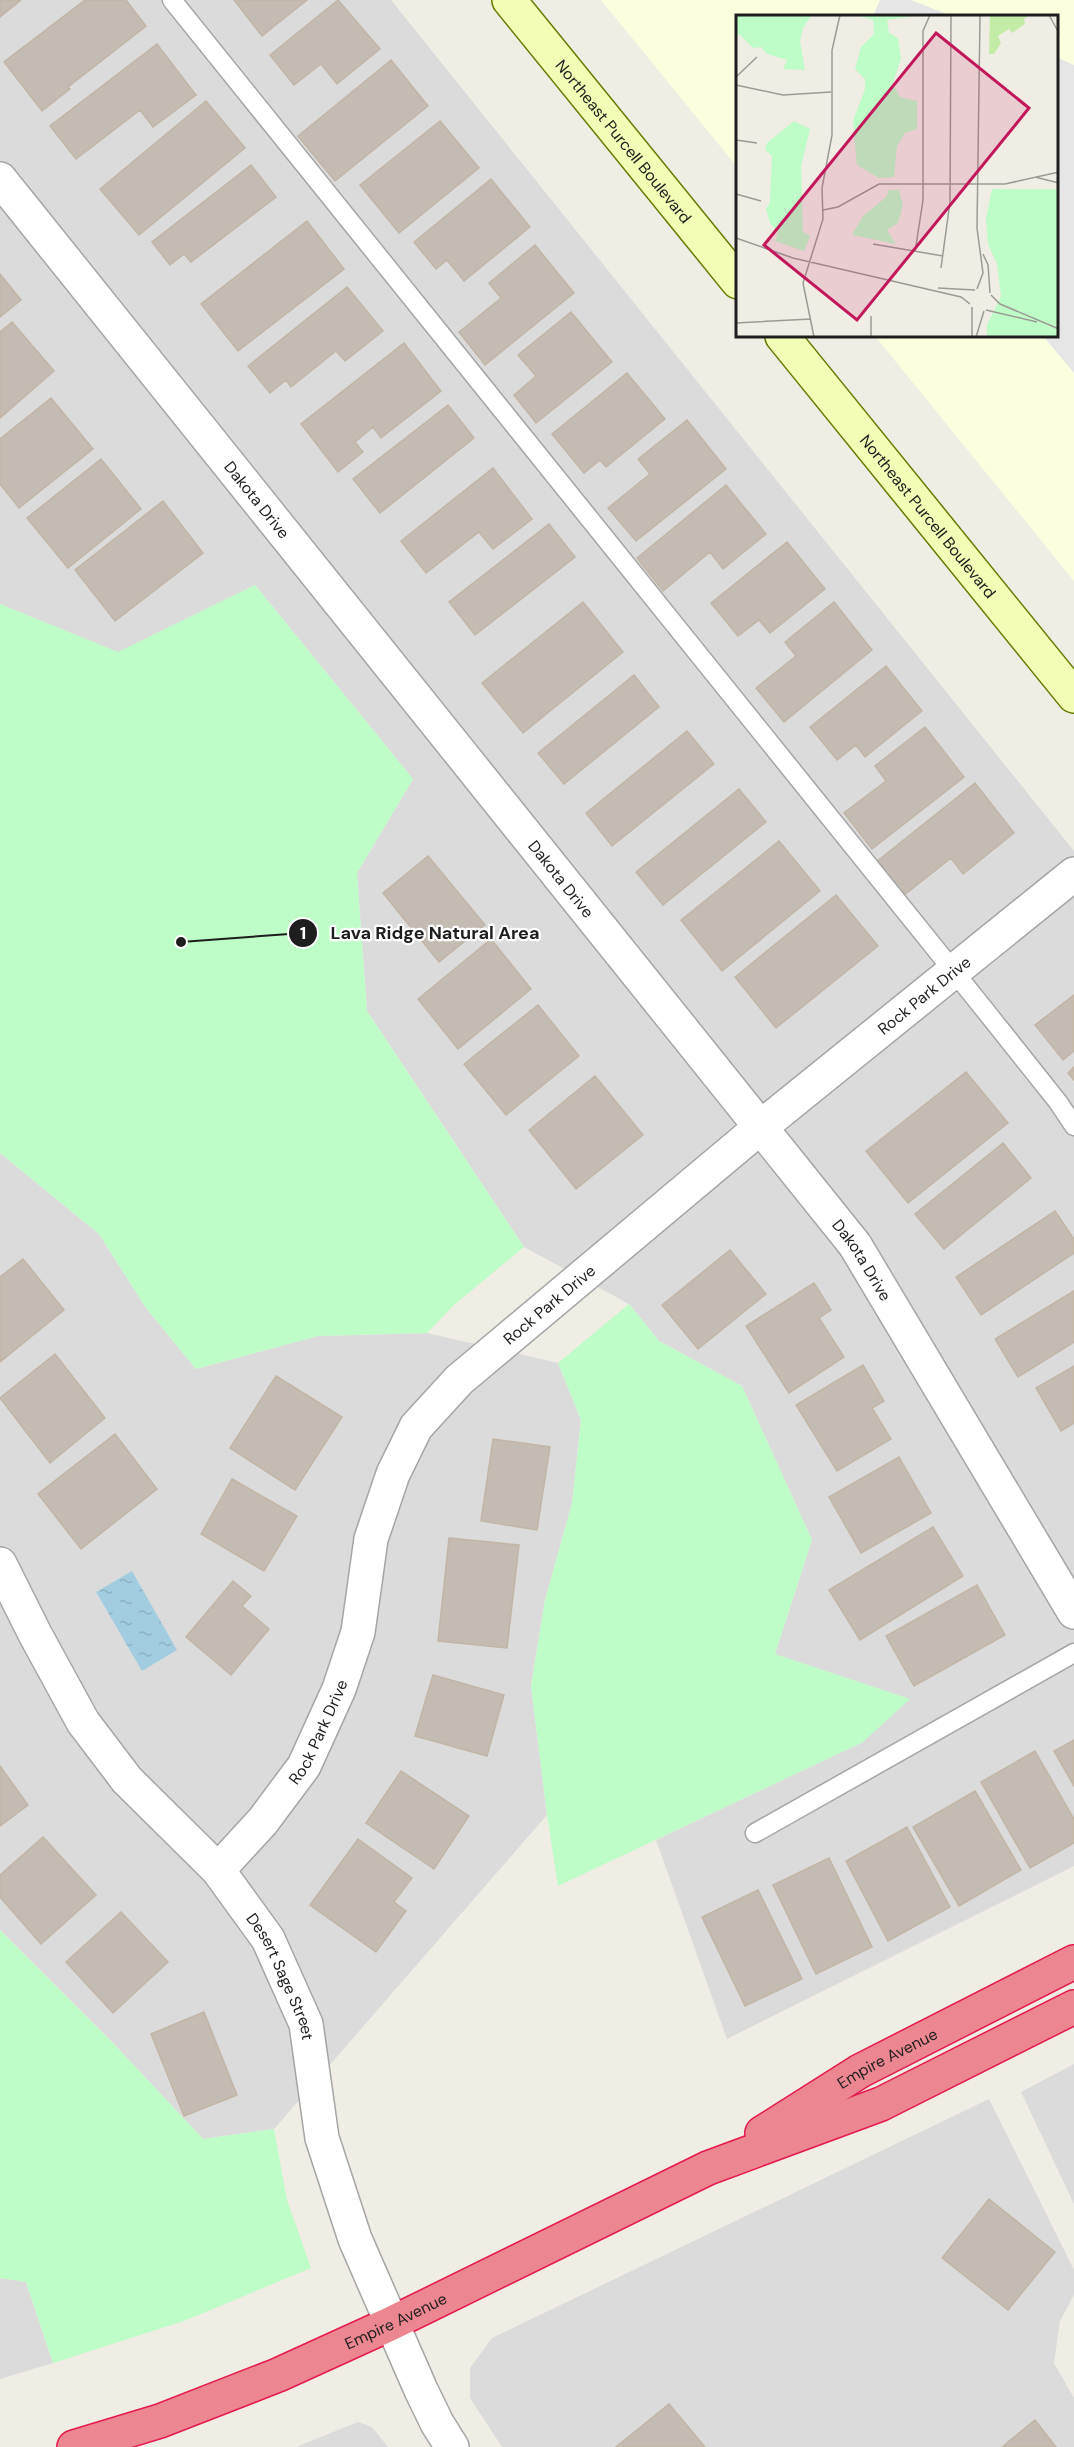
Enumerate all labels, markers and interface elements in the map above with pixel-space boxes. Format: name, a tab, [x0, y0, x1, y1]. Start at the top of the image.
inset map	[736, 15, 1059, 338]
street label: Northeast Purcell Boulevard	[551, 55, 696, 227]
street label: Northeast Purcell Boulevard	[855, 430, 1001, 602]
street label: Dakota Drive	[220, 457, 295, 543]
street label: Dakota Drive	[524, 836, 599, 922]
callout: Lava Ridge Natural Area	[288, 915, 551, 951]
text: 1	[300, 921, 306, 945]
text: Lava Ridge Natural Area	[331, 921, 540, 945]
street label: Rock Park Drive	[873, 951, 975, 1039]
street label: Dakota Drive	[828, 1215, 896, 1305]
street label: Rock Park Drive	[499, 1260, 600, 1349]
street label: Rock Park Drive	[284, 1677, 352, 1788]
street label: Desert Sage Street	[242, 1909, 319, 2041]
street label: Empire Avenue	[833, 2023, 941, 2093]
street label: Empire Avenue	[341, 2287, 450, 2354]

